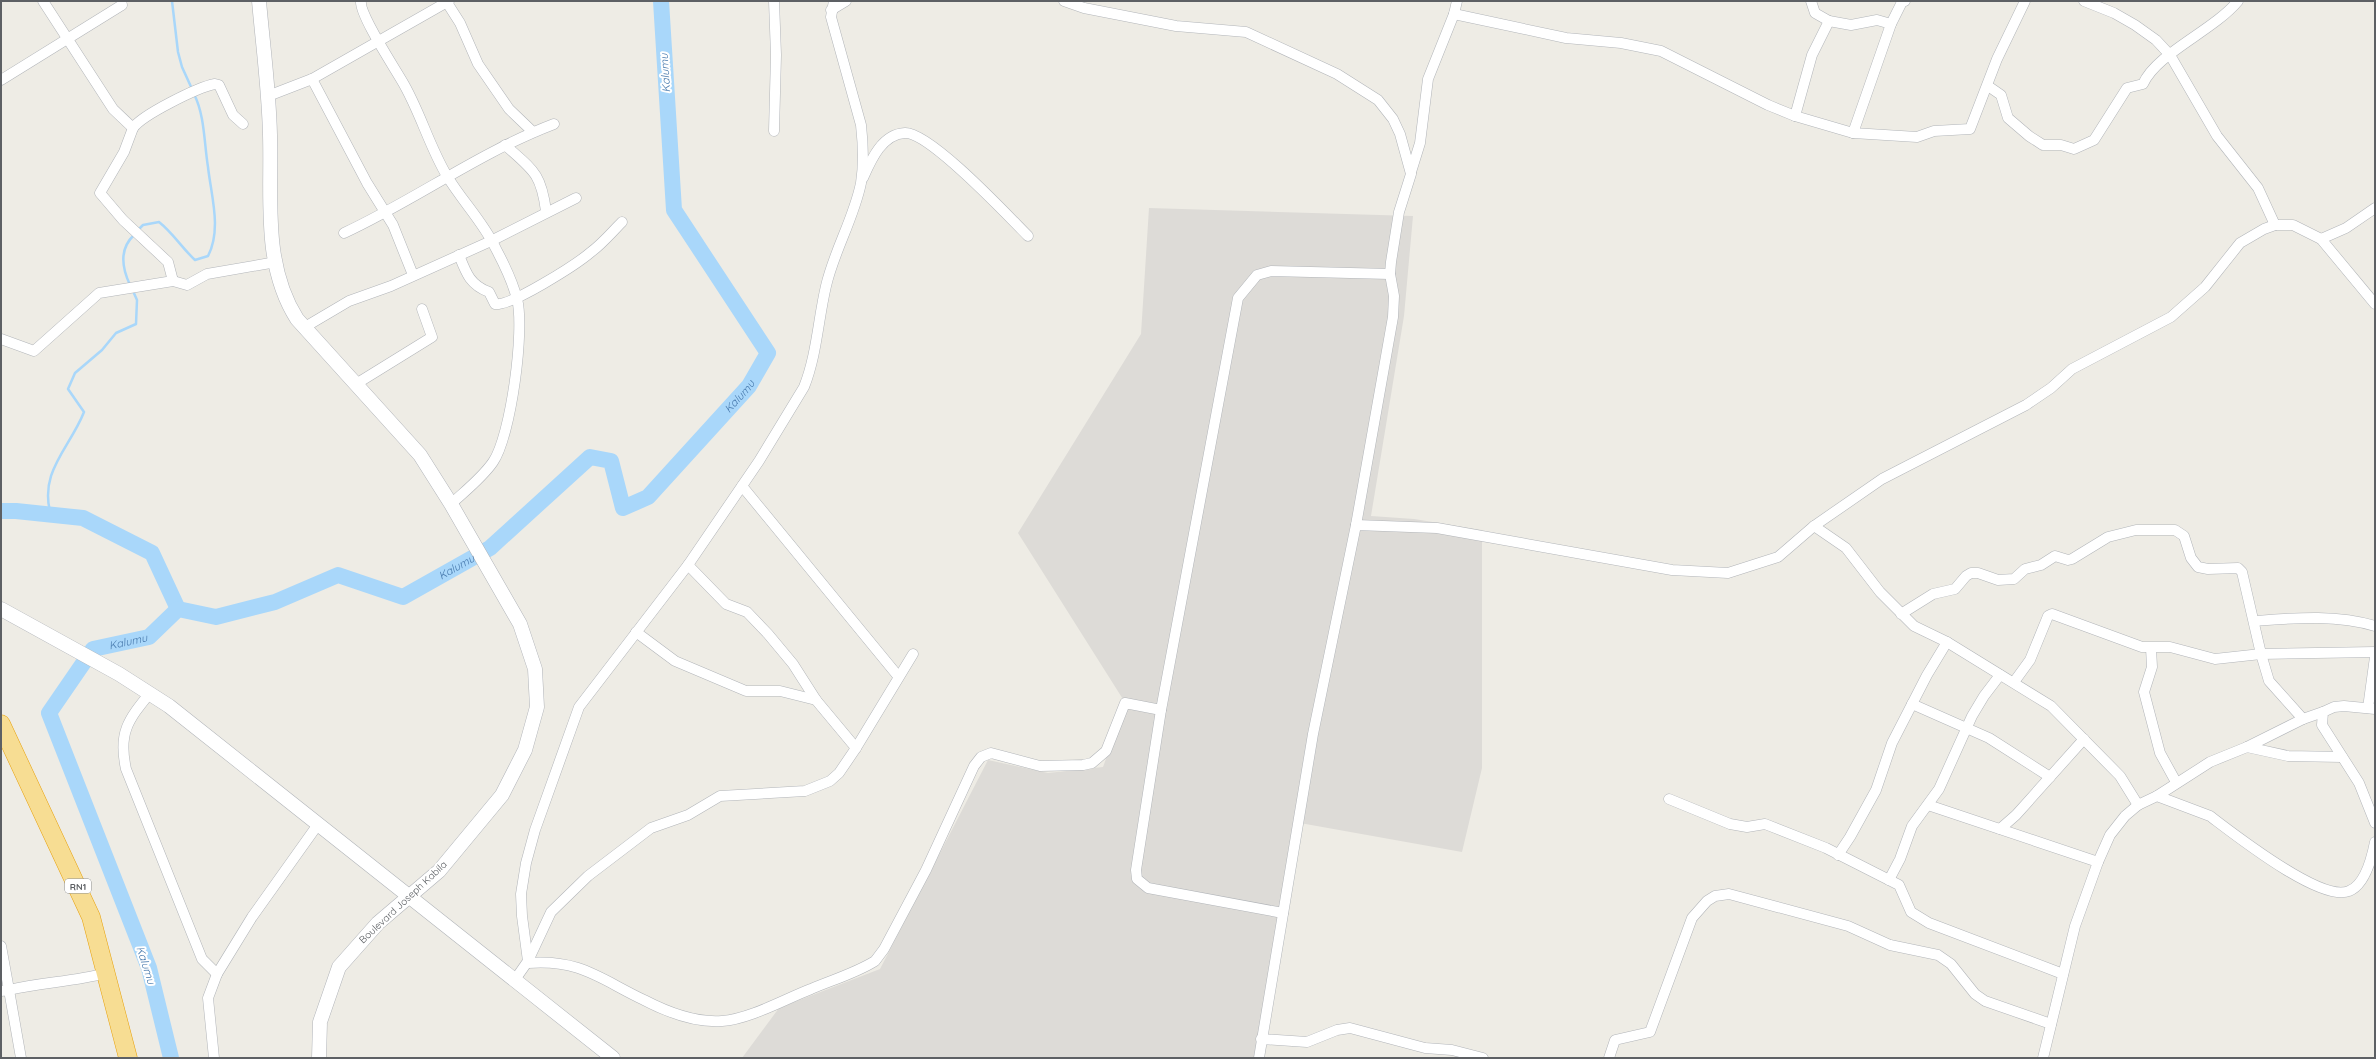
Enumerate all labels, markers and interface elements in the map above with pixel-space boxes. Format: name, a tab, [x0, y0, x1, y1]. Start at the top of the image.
water label: Kalumu	[657, 52, 673, 93]
water label: Kalumu	[721, 377, 758, 416]
water label: Kalumu	[436, 551, 478, 583]
water label: Kalumu	[107, 630, 149, 652]
street label: Boulevard Joseph Kabila	[356, 858, 450, 946]
road number: RN1	[65, 879, 91, 893]
water label: Kalumu	[133, 944, 159, 986]

